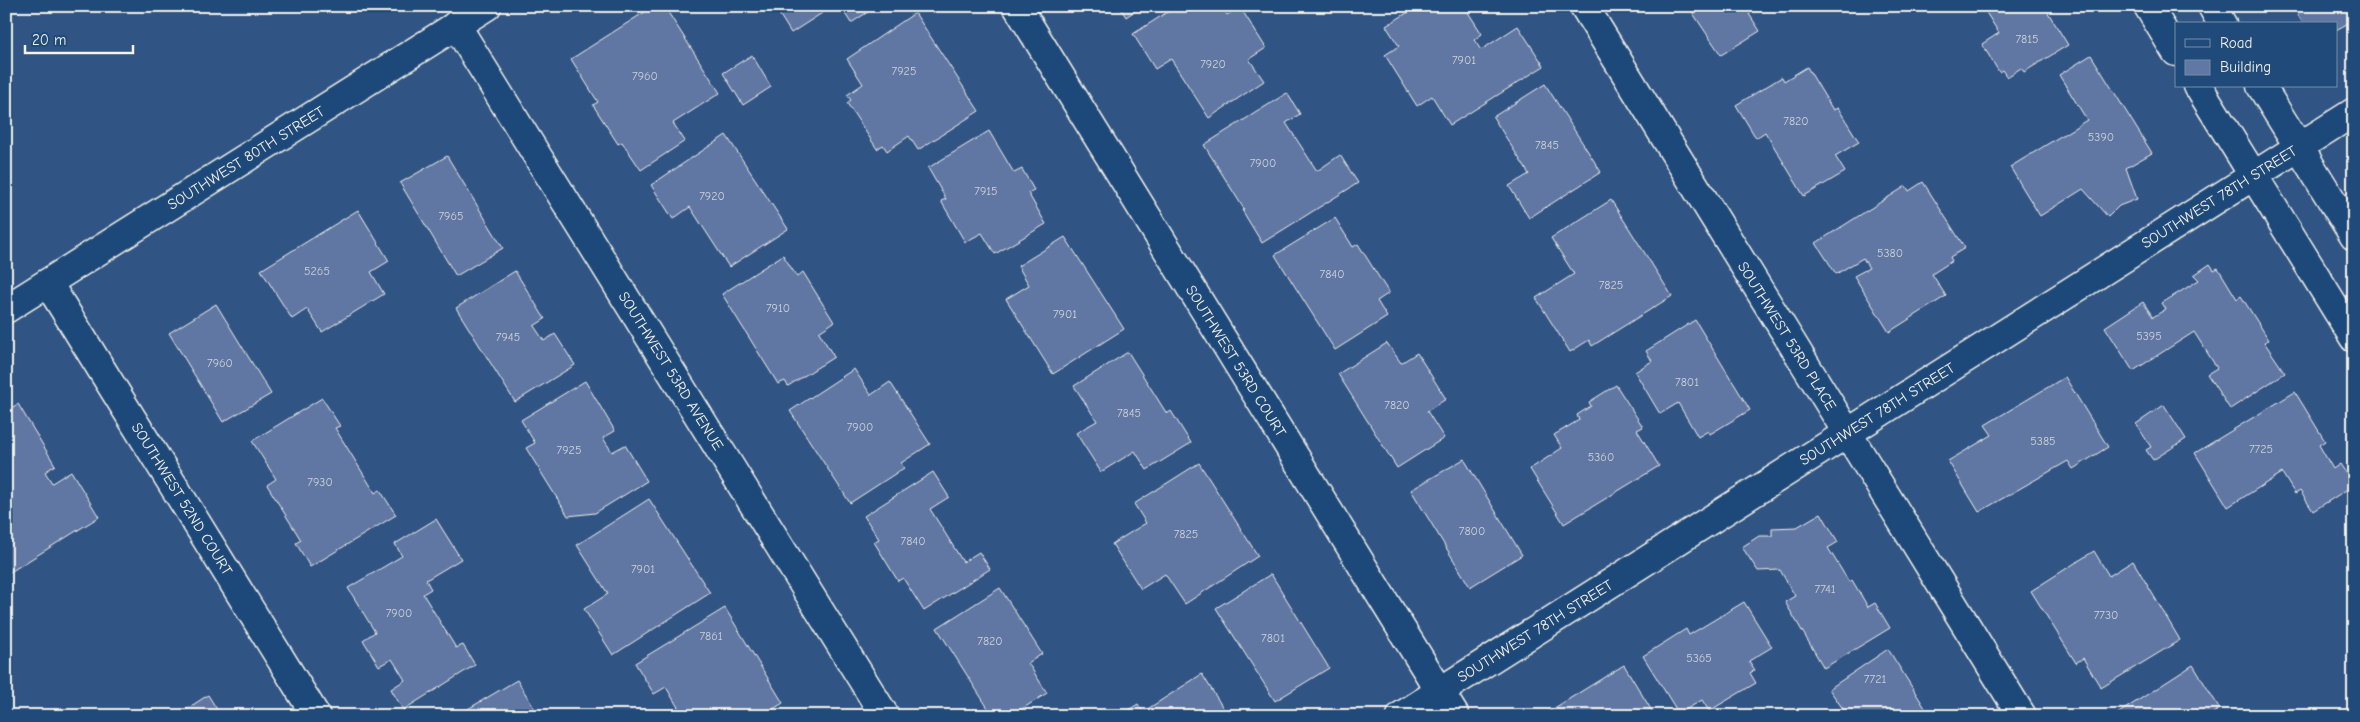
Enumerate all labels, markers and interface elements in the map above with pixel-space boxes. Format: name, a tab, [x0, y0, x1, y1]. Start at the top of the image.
scale bar	[25, 22, 132, 54]
legend	[2175, 22, 2338, 88]
text: 20 m	[32, 31, 66, 49]
house number: 7815	[2015, 32, 2039, 46]
text: Road	[2220, 34, 2252, 52]
house number: 7901	[1452, 53, 1476, 67]
house number: 7920	[1200, 57, 1226, 71]
text: Building	[2220, 58, 2271, 76]
house number: 7925	[892, 64, 916, 78]
house number: 7960	[632, 69, 658, 83]
street label: SOUTHWEST 80TH STREET	[164, 102, 328, 214]
house number: 7820	[1783, 114, 1809, 128]
house number: 5390	[2088, 130, 2114, 144]
house number: 7845	[1535, 138, 1559, 152]
street label: SOUTHWEST 78TH STREET	[2138, 142, 2300, 252]
house number: 7900	[1250, 156, 1276, 170]
house number: 7915	[974, 184, 998, 198]
house number: 7920	[699, 189, 725, 203]
house number: 7965	[438, 209, 464, 223]
house number: 5380	[1877, 246, 1903, 260]
street label: SOUTHWEST 53RD PLACE	[1734, 258, 1840, 414]
house number: 5265	[304, 264, 330, 278]
house number: 7840	[1320, 267, 1344, 281]
house number: 7825	[1599, 278, 1623, 292]
street label: SOUTHWEST 53RD COURT	[1182, 282, 1290, 440]
street label: SOUTHWEST 53RD AVENUE	[615, 288, 727, 454]
house number: 7910	[766, 301, 790, 315]
house number: 7901	[1053, 307, 1077, 321]
house number: 5395	[2136, 329, 2162, 343]
house number: 7945	[496, 330, 520, 344]
house number: 7960	[207, 356, 233, 370]
street label: SOUTHWEST 78TH STREET	[1796, 359, 1958, 469]
house number: 7801	[1675, 375, 1699, 389]
house number: 7820	[1384, 398, 1410, 412]
house number: 7845	[1117, 406, 1141, 420]
street label: SOUTHWEST 52ND COURT	[128, 419, 236, 579]
house number: 7900	[847, 420, 873, 434]
house number: 5385	[2030, 434, 2056, 448]
house number: 7725	[2249, 442, 2273, 456]
house number: 7925	[557, 443, 581, 457]
house number: 5360	[1588, 450, 1614, 464]
house number: 7930	[307, 475, 333, 489]
house number: 7800	[1459, 524, 1485, 538]
house number: 7825	[1174, 527, 1198, 541]
house number: 7840	[901, 534, 925, 548]
house number: 7901	[631, 562, 655, 576]
street label: SOUTHWEST 78TH STREET	[1454, 576, 1616, 686]
house number: 7741	[1815, 582, 1836, 596]
house number: 7900	[386, 606, 412, 620]
house number: 7730	[2094, 608, 2118, 622]
house number: 7861	[699, 629, 723, 643]
house number: 7801	[1261, 631, 1285, 645]
house number: 7820	[977, 634, 1003, 648]
house number: 5365	[1686, 651, 1712, 665]
house number: 7721	[1864, 672, 1886, 686]

